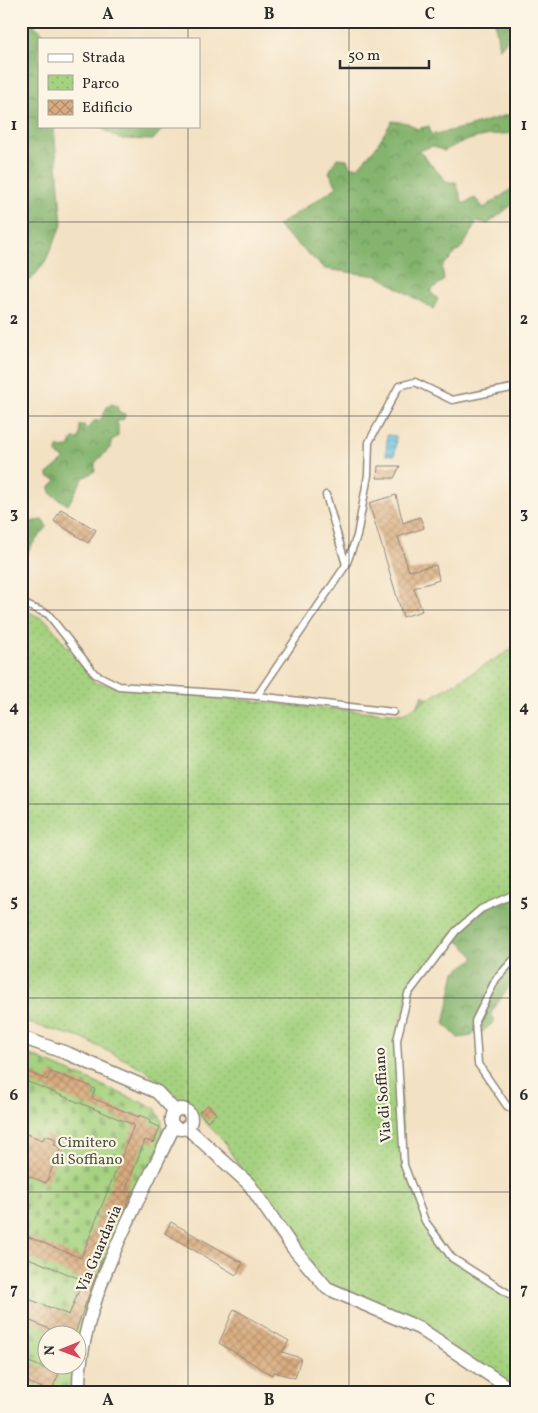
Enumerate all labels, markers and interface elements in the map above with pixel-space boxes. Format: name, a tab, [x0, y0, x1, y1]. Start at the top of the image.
text: A	[102, 4, 114, 26]
text: B	[264, 4, 275, 26]
text: C	[425, 4, 435, 26]
legend	[38, 38, 200, 128]
scale bar	[340, 38, 429, 70]
text: 50 m	[348, 46, 380, 67]
text: Strada	[82, 48, 125, 69]
text: Parco	[82, 74, 119, 95]
text: Edificio	[82, 98, 133, 119]
text: 1	[11, 115, 17, 137]
text: 1	[521, 115, 527, 137]
text: 2	[10, 309, 18, 331]
text: 2	[520, 309, 528, 331]
text: 3	[10, 503, 18, 525]
text: 3	[520, 503, 528, 525]
text: 4	[9, 697, 19, 719]
text: 4	[519, 697, 529, 719]
text: 5	[10, 891, 18, 913]
text: 5	[520, 891, 528, 913]
street label: Via di Soffiano	[370, 1047, 398, 1143]
text: 6	[10, 1085, 19, 1107]
text: 6	[520, 1085, 529, 1107]
park label: Cimitero di Soffiano	[52, 1133, 122, 1171]
street label: Via Guardavia	[72, 1202, 128, 1296]
text: 7	[10, 1279, 18, 1301]
text: 7	[520, 1279, 528, 1301]
north arrow	[38, 1326, 88, 1376]
text: N	[41, 1345, 60, 1355]
text: A	[102, 1390, 114, 1412]
text: B	[264, 1390, 275, 1412]
text: C	[425, 1390, 435, 1412]

